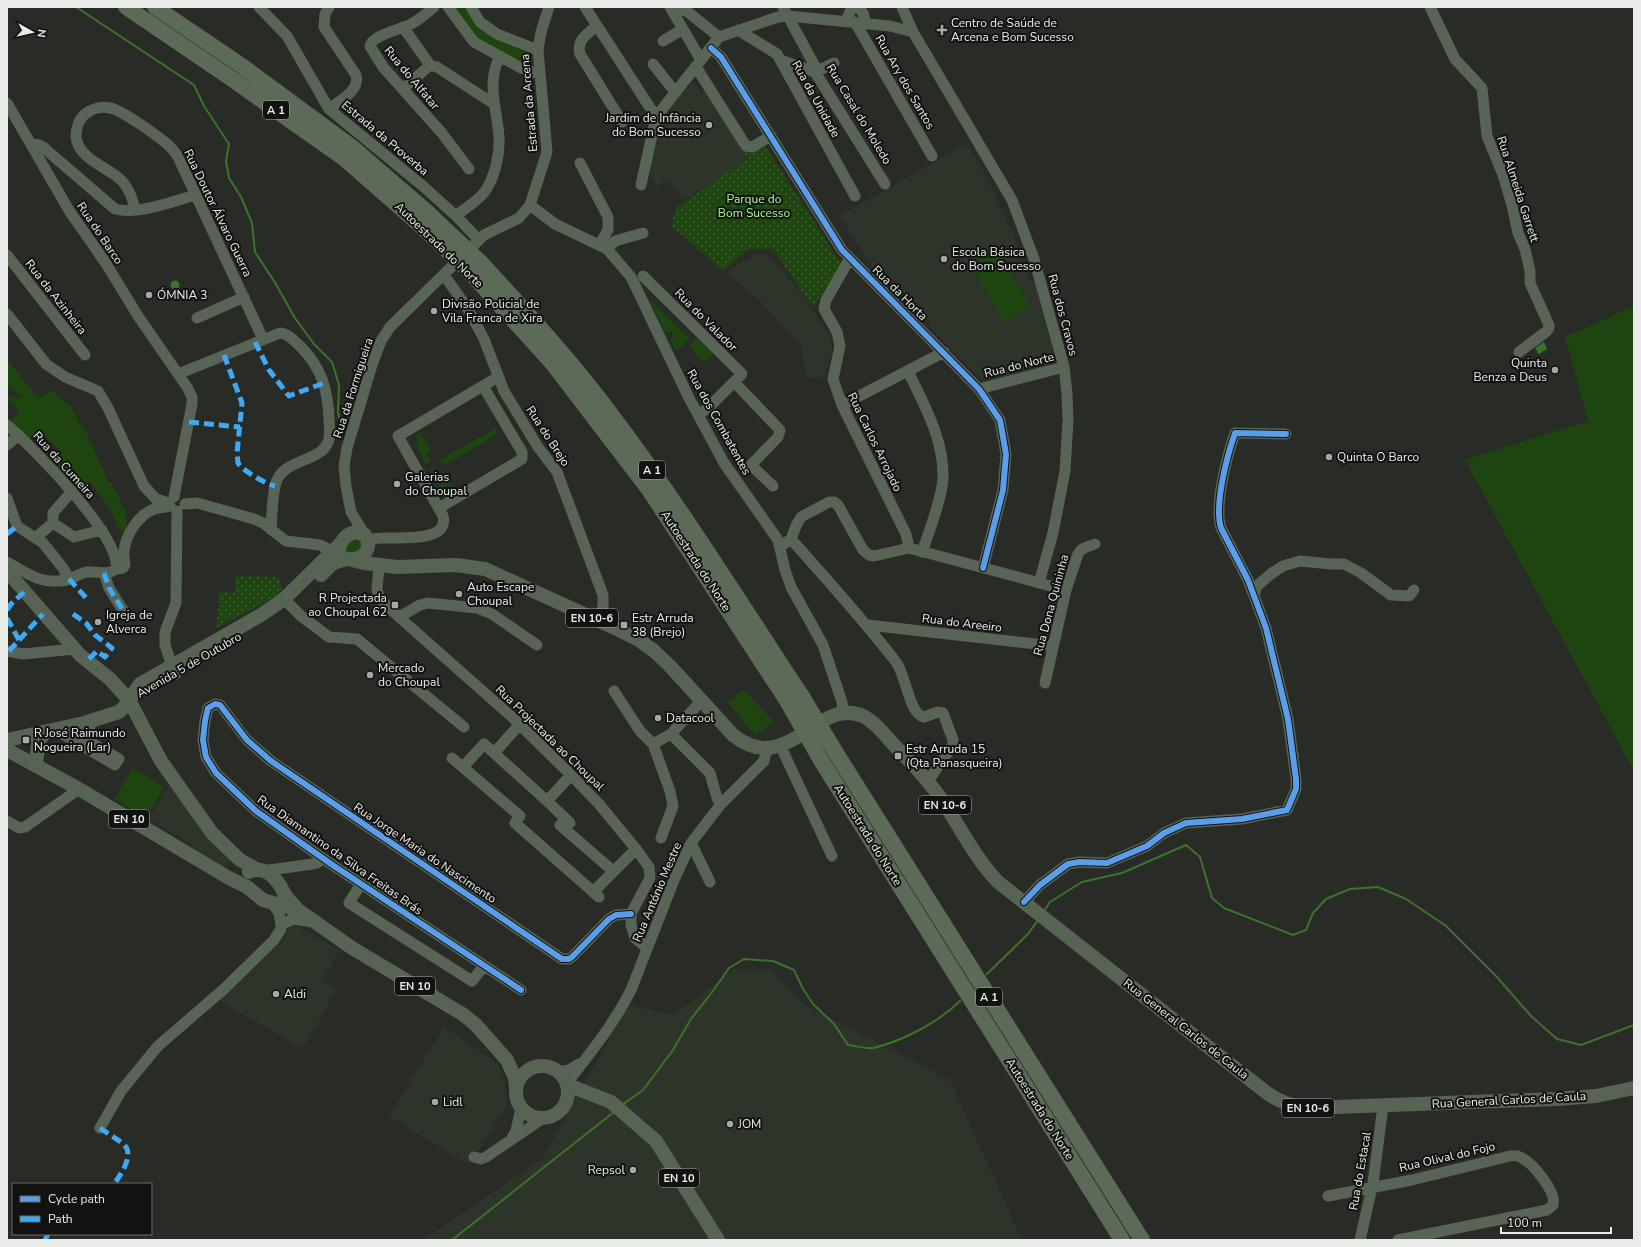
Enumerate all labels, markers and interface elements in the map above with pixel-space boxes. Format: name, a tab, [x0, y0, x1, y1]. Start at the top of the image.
north arrow	[12, 12, 52, 52]
place label: Centro de Saúde de Arcena e Bom Sucesso	[951, 15, 1074, 45]
marker: Centro de Saúde de Arcena e Bom Sucesso	[936, 24, 948, 36]
text: N	[33, 28, 49, 38]
street label: Rua Ary dos Santos	[871, 32, 939, 132]
street label: Rua do Alfatar	[381, 43, 444, 114]
street label: Estrada da Arcena	[517, 53, 541, 153]
street label: Rua da Unidade	[788, 58, 844, 140]
street label: Rua Casal do Moledo	[823, 61, 895, 167]
street label: Estrada da Proverba	[338, 97, 432, 179]
road number: A 1	[263, 101, 289, 119]
place label: Jardim de Infância do Bom Sucesso	[604, 110, 701, 140]
marker: Jardim de Infância do Bom Sucesso	[704, 120, 714, 130]
street label: Rua Almeida Garrett	[1493, 134, 1543, 245]
street label: Rua Doutor Álvaro Guerra	[180, 147, 256, 279]
park label: Parque do Bom Sucesso	[718, 191, 790, 221]
street label: Rua do Barco	[73, 199, 127, 267]
street label: Autoestrada do Norte	[391, 199, 487, 291]
place label: Escola Básica do Bom Sucesso	[952, 244, 1041, 274]
marker: Escola Básica do Bom Sucesso	[939, 254, 949, 264]
street label: Rua da Azinheira	[22, 256, 90, 338]
street label: Rua da Horta	[869, 262, 931, 324]
street label: Rua dos Cravos	[1044, 272, 1082, 358]
street label: Rua do Valador	[671, 285, 741, 355]
place label: ÓMNIA 3	[157, 287, 207, 303]
marker: ÓMNIA 3	[144, 290, 154, 300]
place label: Divisão Policial de Vila Franca de Xira	[441, 296, 543, 326]
marker: Divisão Policial de Vila Franca de Xira	[429, 306, 439, 316]
street label: Rua da Formigueira	[329, 336, 377, 440]
street label: Rua do Norte	[982, 349, 1056, 381]
place label: Quinta Benza a Deus	[1474, 355, 1547, 385]
marker: Quinta Benza a Deus	[1550, 365, 1560, 375]
street label: Rua dos Combatentes	[683, 366, 755, 478]
street label: Rua Carlos Arrojado	[844, 390, 906, 495]
street label: Rua do Brejo	[522, 403, 574, 470]
street label: Rua da Cumeira	[29, 428, 99, 502]
place label: Quinta O Barco	[1337, 449, 1420, 465]
marker: Quinta O Barco	[1324, 452, 1334, 462]
road number: A 1	[639, 461, 665, 479]
place label: Galerias do Choupal	[405, 469, 467, 499]
marker: Galerias do Choupal	[392, 479, 402, 489]
street label: Autoestrada do Norte	[657, 508, 735, 614]
street label: Rua Dona Quininha	[1030, 553, 1072, 657]
place label: Auto Escape Choupal	[467, 579, 534, 609]
marker: Auto Escape Choupal	[454, 589, 464, 599]
place label: R Projectada ao Choupal 62	[308, 590, 387, 620]
marker: R Projectada ao Choupal 62	[390, 600, 400, 610]
place label: Igreja de Alverca	[106, 607, 152, 637]
road number: EN 10-6	[566, 609, 618, 627]
place label: Estr Arruda 38 (Brejo)	[632, 610, 694, 640]
street label: Rua do Areeiro	[921, 610, 1003, 636]
marker: Igreja de Alverca	[93, 617, 103, 627]
marker: Estr Arruda 38 (Brejo)	[619, 620, 629, 630]
street label: Avenida 5 de Outubro	[134, 628, 245, 702]
place label: Mercado do Choupal	[378, 660, 440, 690]
marker: Mercado do Choupal	[365, 670, 375, 680]
street label: Rua Projectada ao Choupal	[492, 682, 608, 795]
place label: Datacool	[666, 710, 715, 726]
marker: Datacool	[653, 713, 663, 723]
place label: R José Raimundo Nogueira (Lar)	[34, 725, 126, 755]
marker: R José Raimundo Nogueira (Lar)	[21, 735, 31, 745]
place label: Estr Arruda 15 (Qta Panasqueira)	[906, 741, 1002, 771]
marker: Estr Arruda 15 (Qta Panasqueira)	[893, 751, 903, 761]
street label: Autoestrada do Norte	[830, 781, 906, 889]
street label: Rua Diamantino da Silva Freitas Brás	[254, 792, 426, 919]
road number: EN 10-6	[919, 796, 971, 814]
street label: Rua Jorge Maria do Nascimento	[350, 799, 500, 907]
road number: EN 10	[109, 810, 149, 828]
street label: Rua António Mestre	[629, 840, 685, 944]
street label: Rua General Carlos de Caula	[1120, 975, 1252, 1083]
road number: EN 10	[395, 977, 435, 995]
place label: Aldi	[284, 986, 306, 1002]
road number: A 1	[976, 988, 1002, 1006]
marker: Aldi	[271, 989, 281, 999]
street label: Autoestrada do Norte	[1002, 1055, 1078, 1163]
street label: Rua General Carlos de Caula	[1431, 1088, 1587, 1112]
place label: Lidl	[443, 1094, 463, 1110]
marker: Lidl	[430, 1097, 440, 1107]
road number: EN 10-6	[1282, 1099, 1334, 1117]
place label: JOM	[737, 1116, 761, 1132]
marker: JOM	[725, 1119, 735, 1129]
street label: Rua do Estacal	[1345, 1130, 1375, 1212]
street label: Rua Olival do Fojo	[1397, 1138, 1497, 1176]
place label: Repsol	[588, 1162, 625, 1178]
marker: Repsol	[628, 1165, 638, 1175]
road number: EN 10	[659, 1169, 699, 1187]
legend	[12, 1183, 152, 1235]
text: Cycle path	[48, 1191, 105, 1207]
scale bar	[1501, 1209, 1611, 1235]
text: Path	[48, 1211, 73, 1227]
text: 100 m	[1507, 1215, 1542, 1231]

